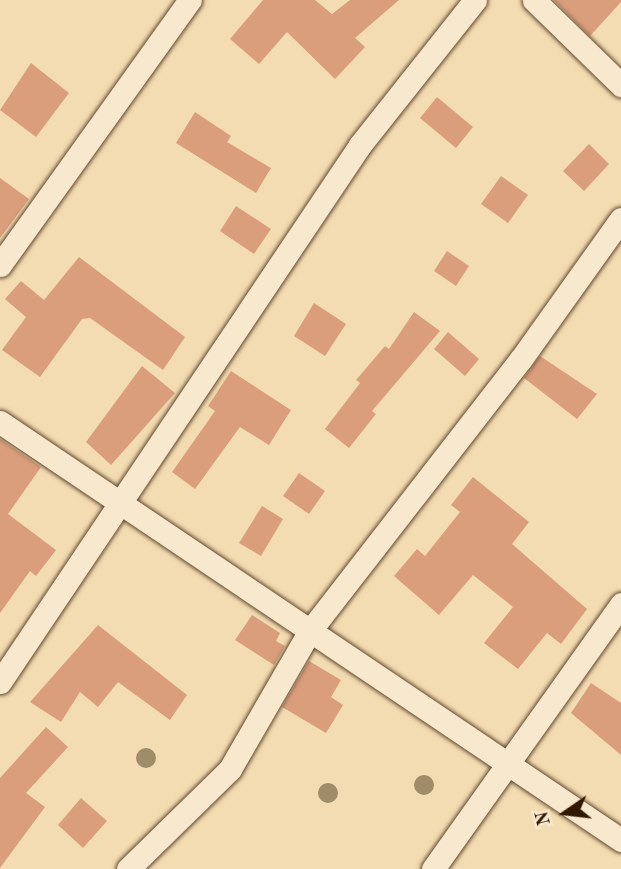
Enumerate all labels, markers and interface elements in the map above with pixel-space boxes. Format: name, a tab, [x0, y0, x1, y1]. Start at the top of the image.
north arrow	[530, 778, 600, 848]
text: N	[533, 809, 555, 828]

